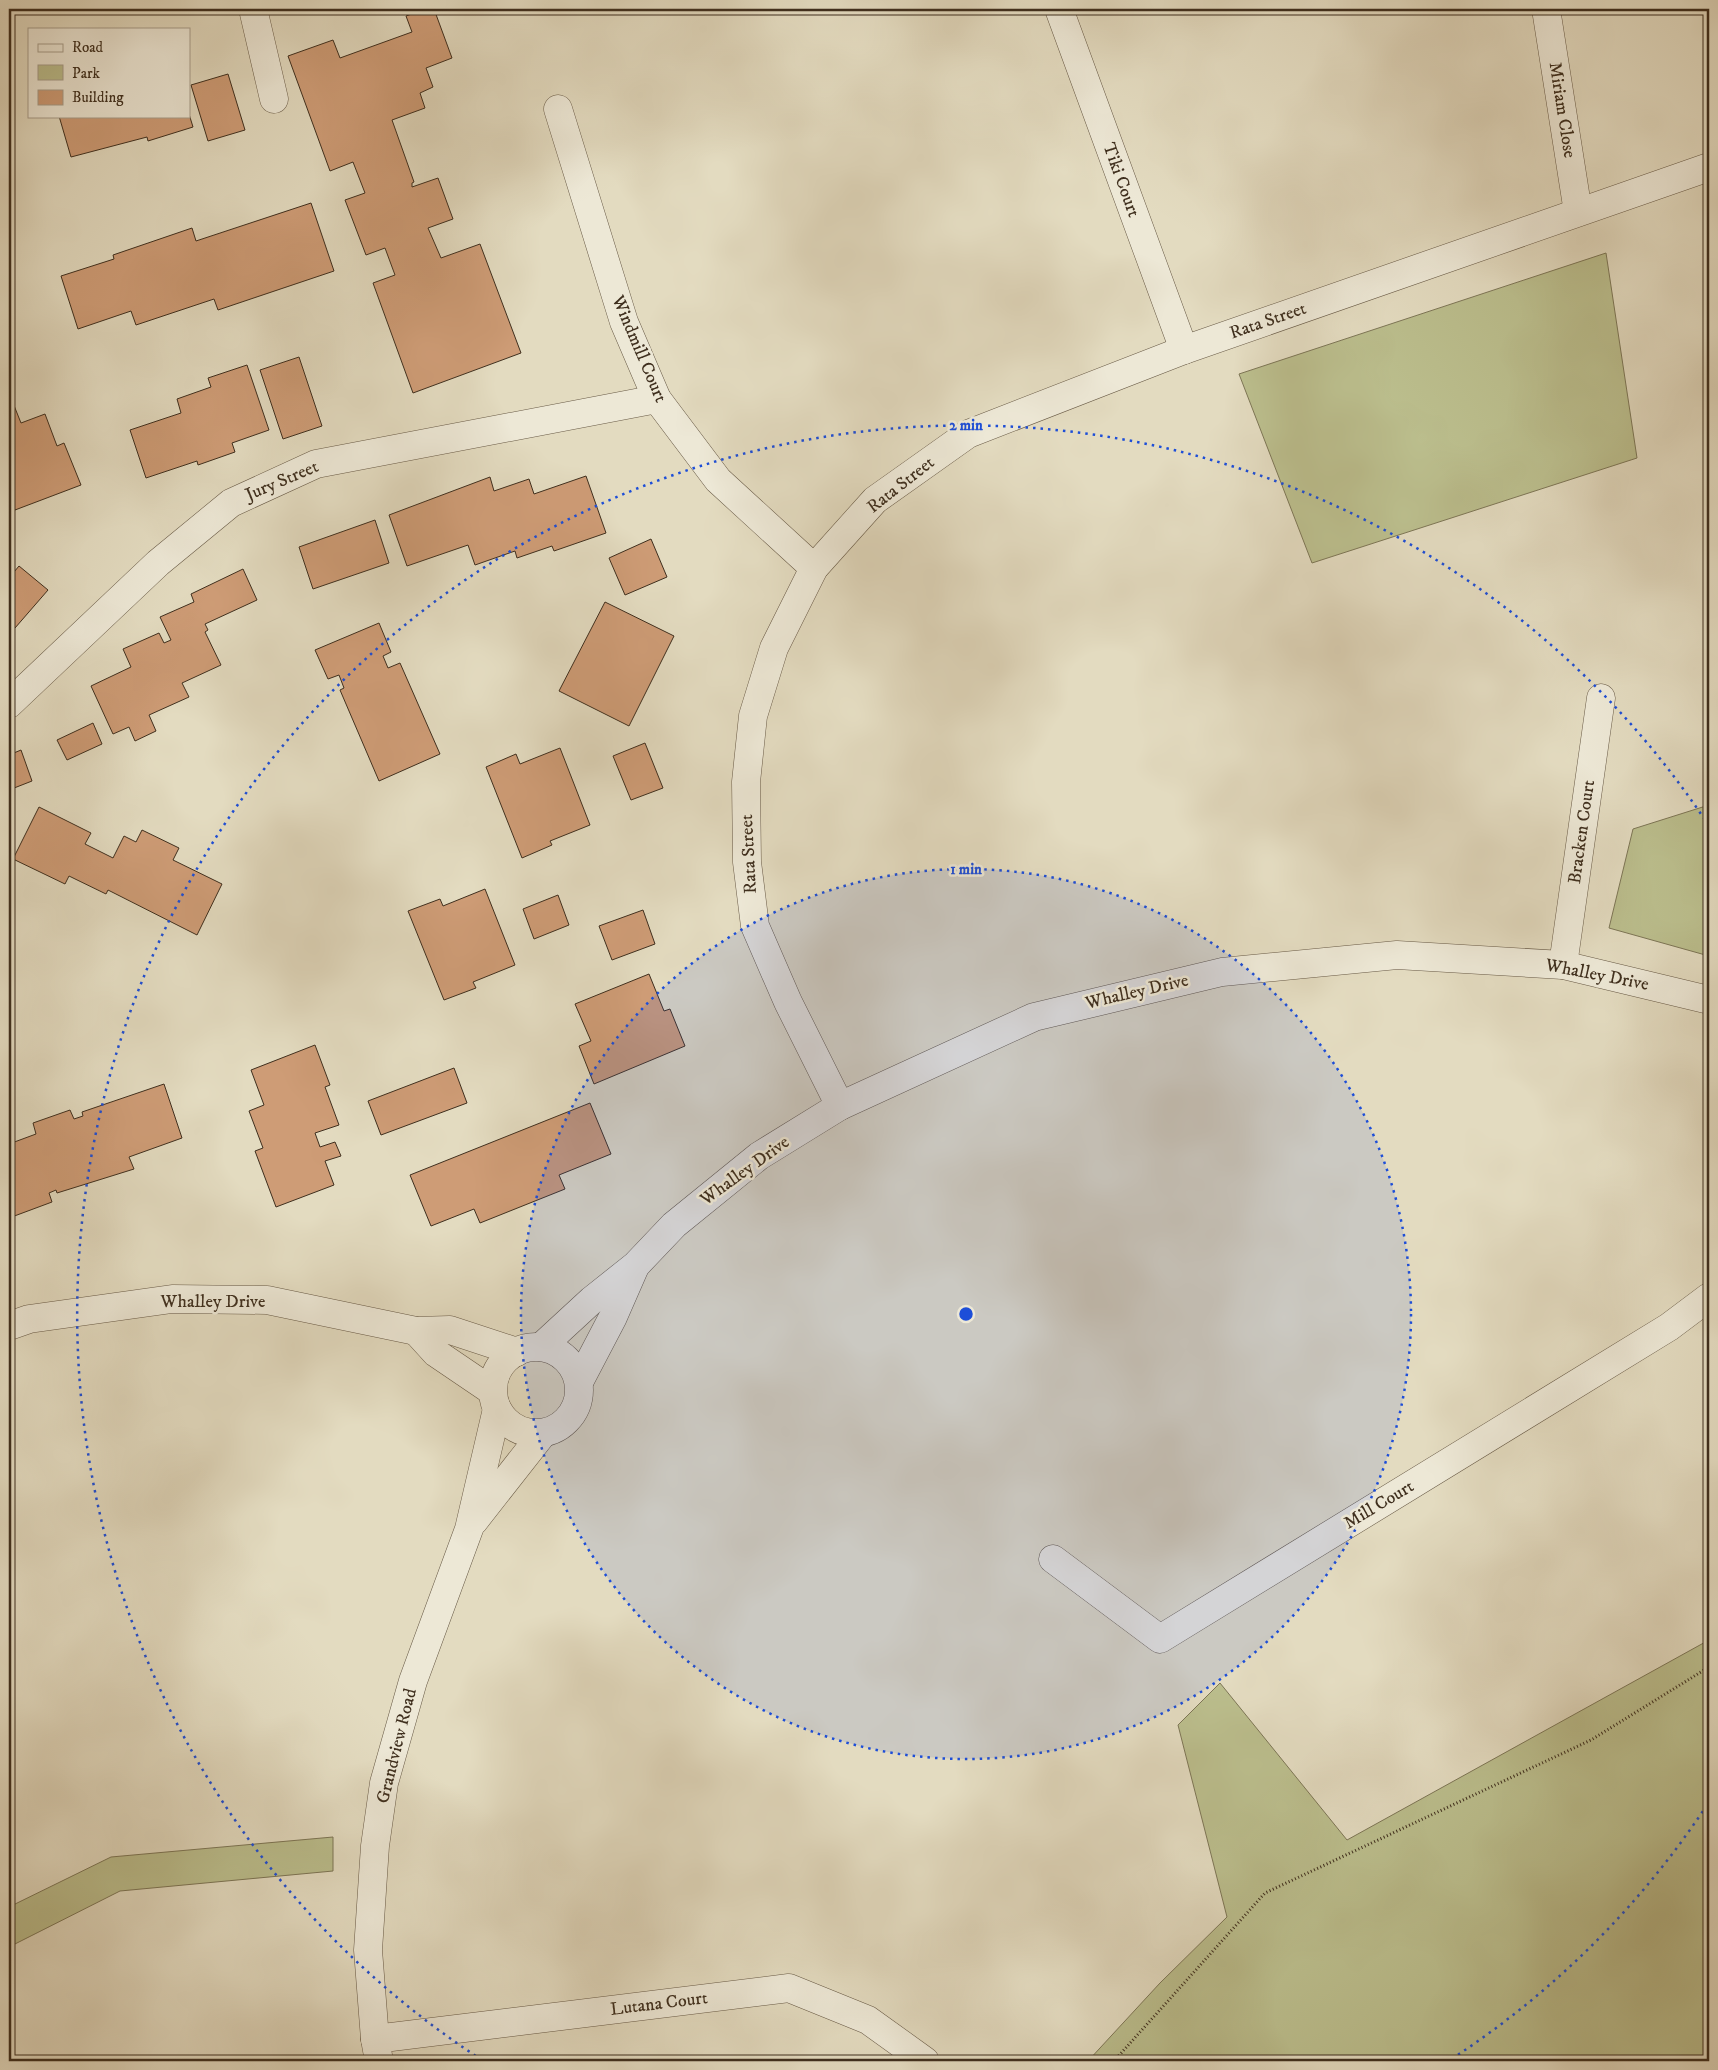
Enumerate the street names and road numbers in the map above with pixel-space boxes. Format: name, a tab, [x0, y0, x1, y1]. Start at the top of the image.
street label: Miriam Close	[1544, 60, 1580, 160]
street label: Tiki Court	[1097, 140, 1145, 220]
street label: Windmill Court	[606, 291, 672, 406]
street label: Rata Street	[1227, 298, 1309, 344]
street label: Rata Street	[863, 452, 939, 518]
street label: Jury Street	[240, 456, 322, 507]
street label: Bracken Court	[1564, 778, 1600, 885]
street label: Rata Street	[736, 814, 762, 894]
street label: Whalley Drive	[1542, 954, 1651, 996]
street label: Whalley Drive	[1083, 969, 1191, 1015]
street label: Whalley Drive	[695, 1131, 794, 1211]
street label: Whalley Drive	[160, 1291, 265, 1313]
street label: Mill Court	[1340, 1475, 1418, 1534]
street label: Grandview Road	[372, 1686, 422, 1806]
street label: Lutana Court	[609, 1987, 709, 2021]

